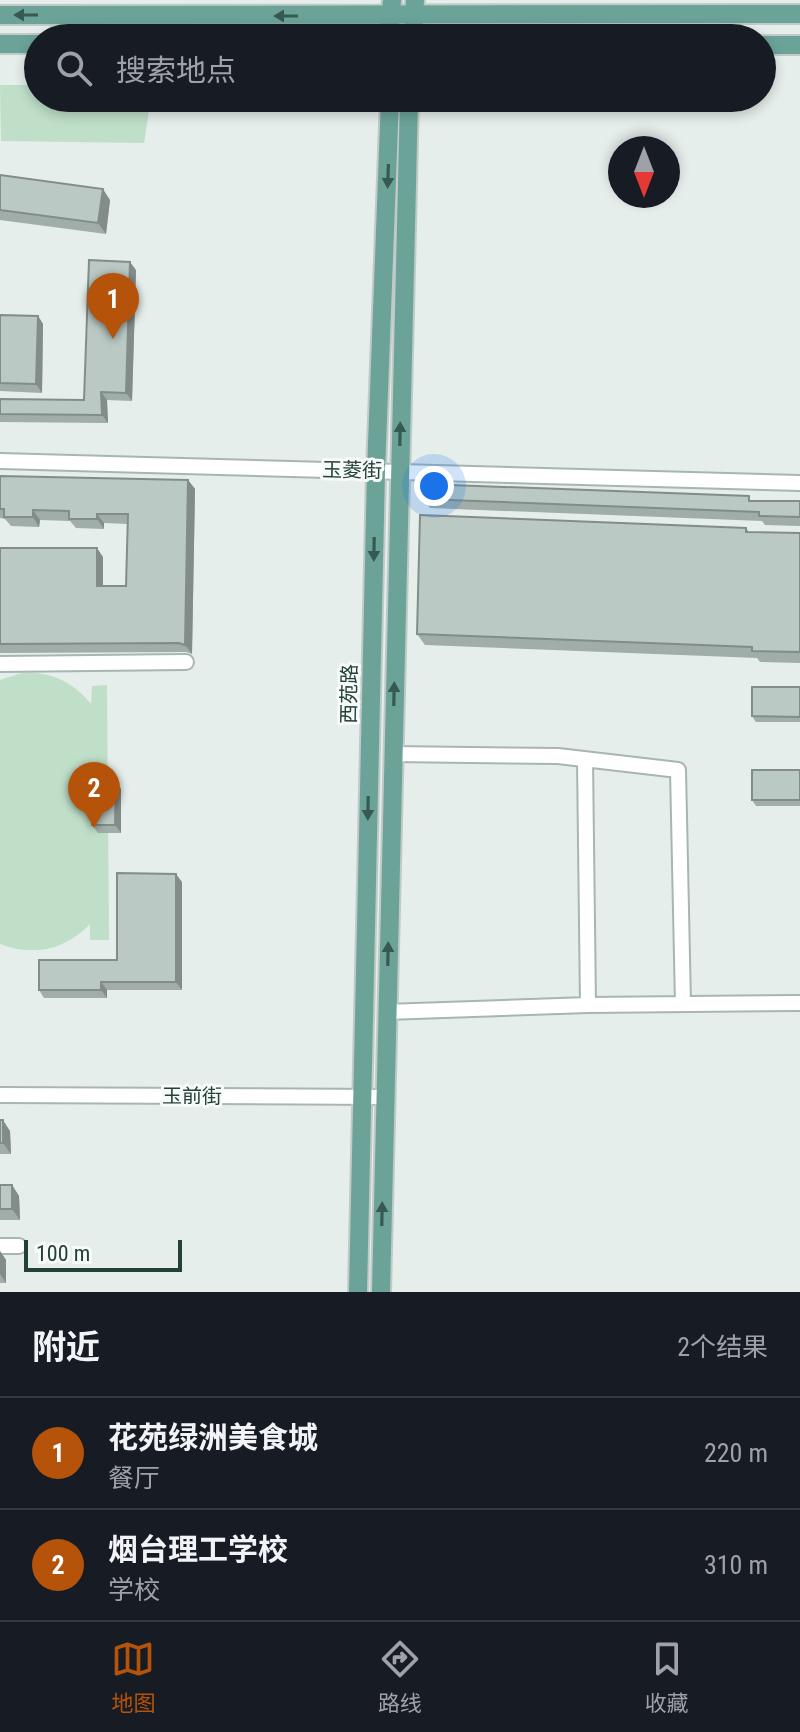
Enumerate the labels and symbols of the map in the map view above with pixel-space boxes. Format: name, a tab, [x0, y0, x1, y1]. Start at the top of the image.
one-way arrow	[13, 9, 38, 21]
one-way arrow	[273, 10, 298, 22]
north arrow	[608, 136, 680, 208]
one-way arrow	[381, 164, 394, 189]
pin: 1	[87, 273, 139, 339]
one-way arrow	[394, 421, 407, 446]
street label: 玉菱街	[322, 457, 382, 483]
your location	[414, 466, 454, 506]
one-way arrow	[368, 537, 381, 562]
street label: 西苑路	[336, 664, 362, 724]
one-way arrow	[388, 681, 400, 706]
pin: 2	[68, 762, 120, 828]
one-way arrow	[362, 796, 374, 821]
one-way arrow	[381, 941, 394, 966]
street label: 玉前街	[162, 1084, 222, 1108]
one-way arrow	[376, 1201, 389, 1226]
scale bar	[24, 1236, 182, 1272]

